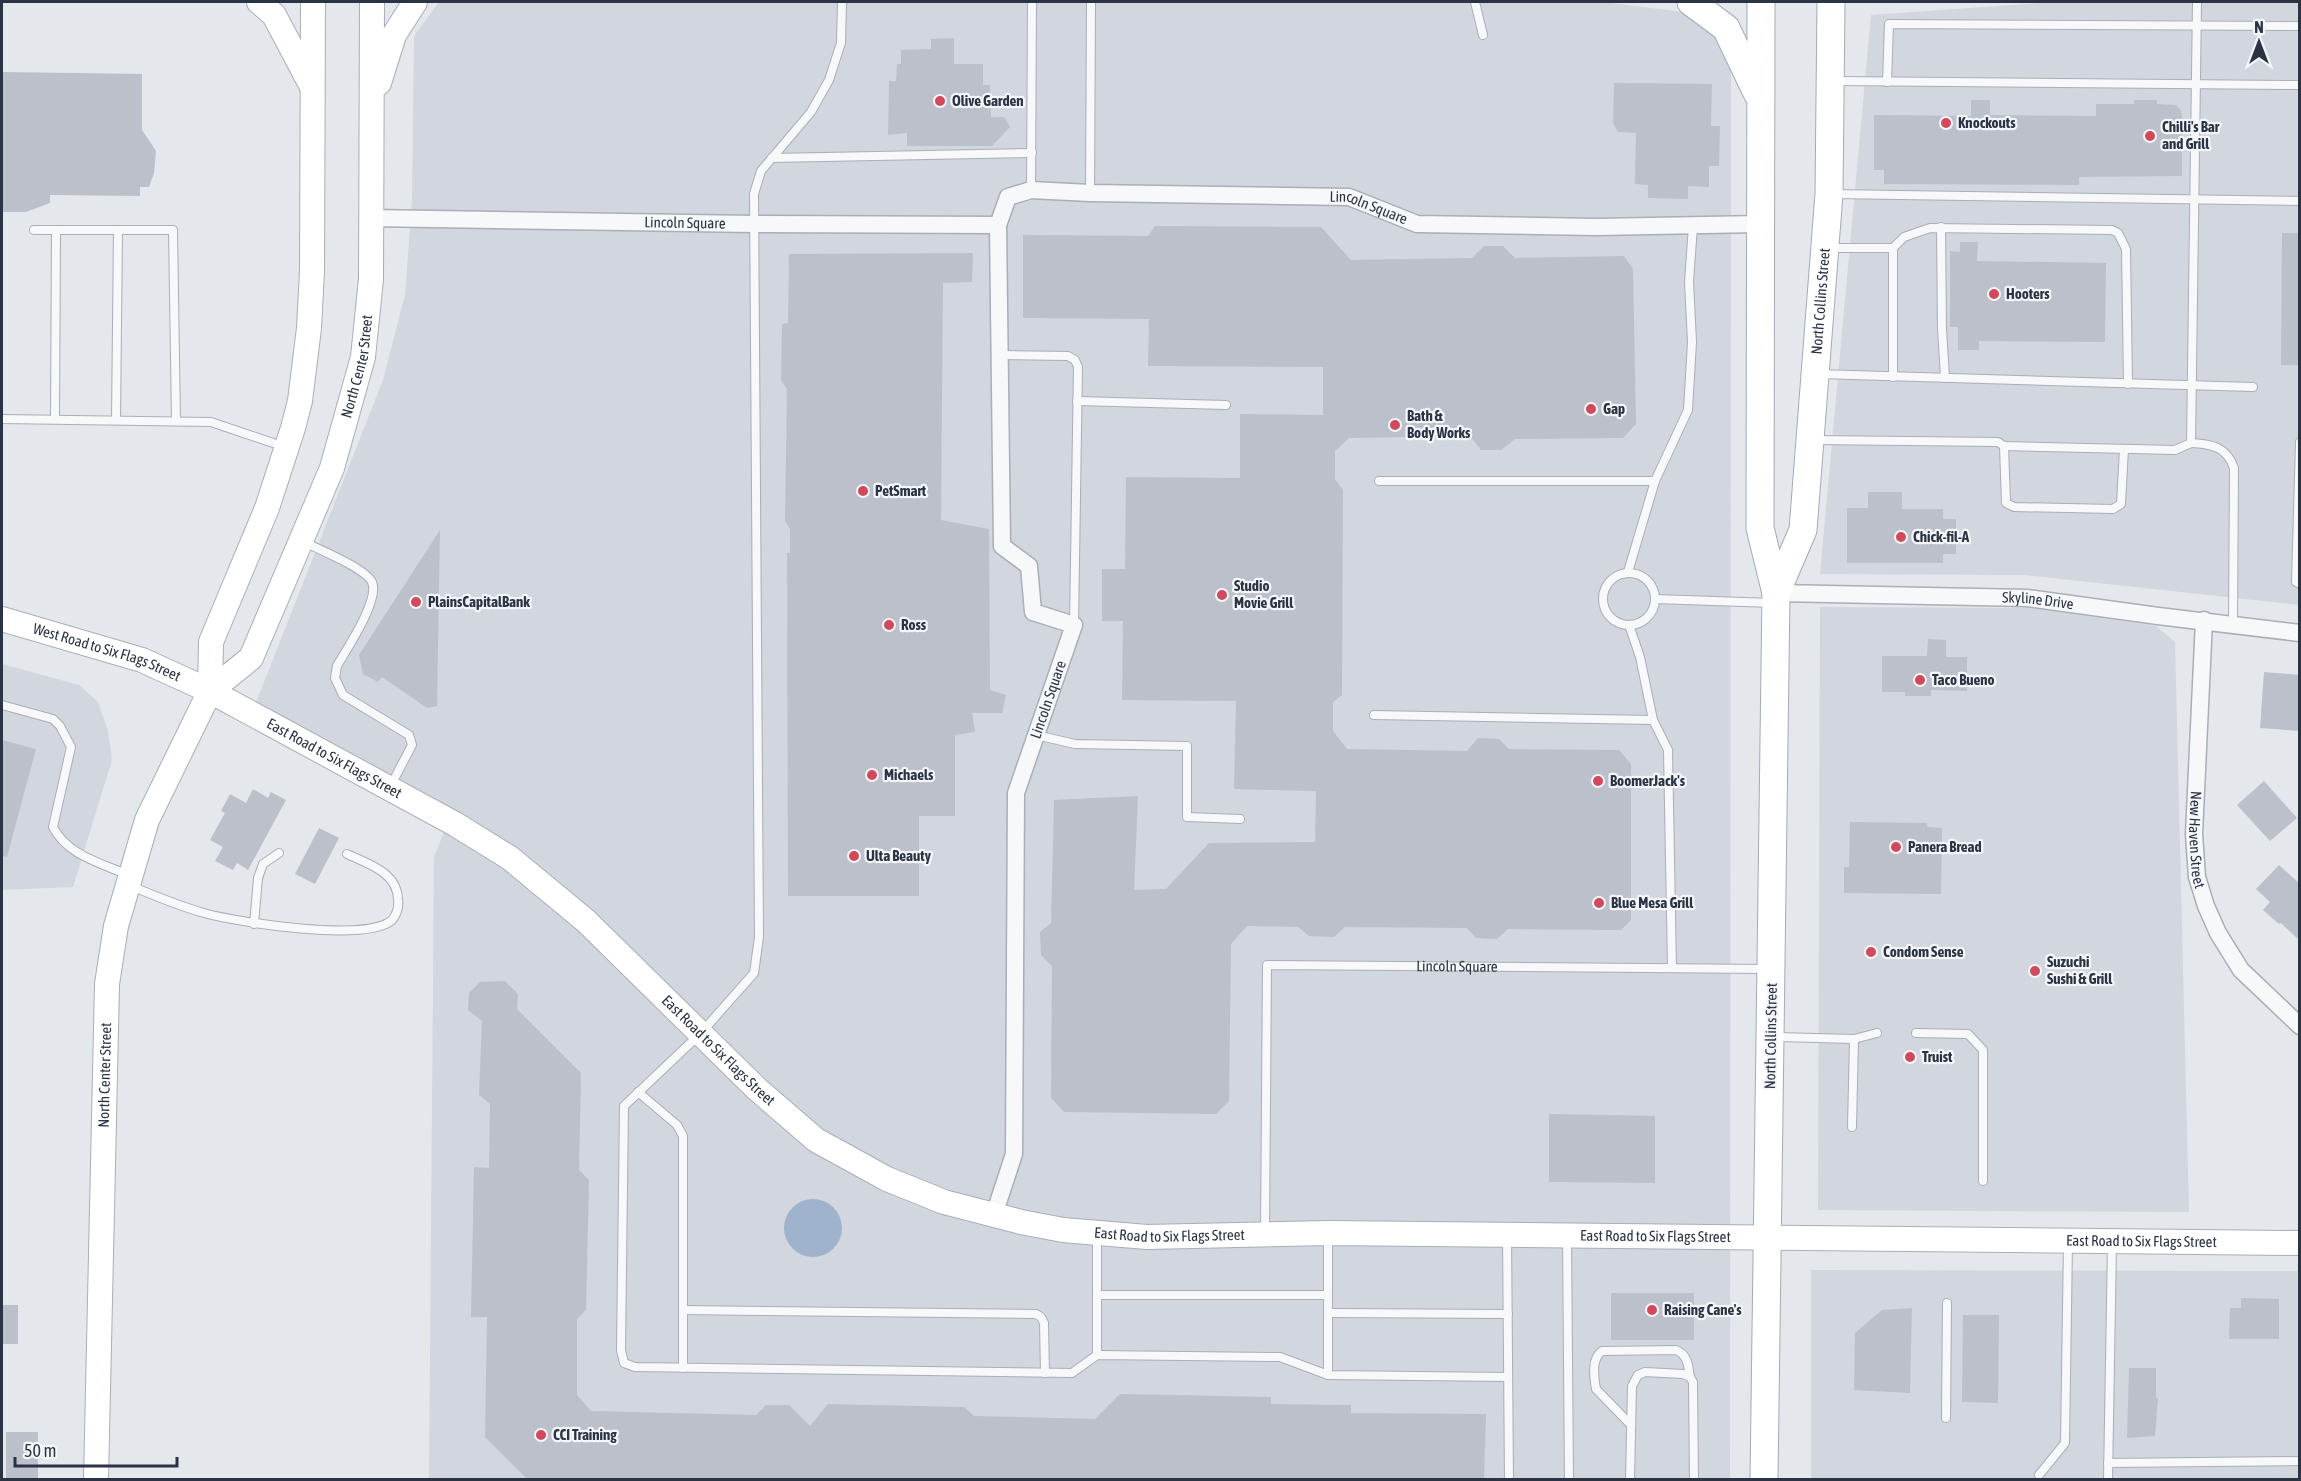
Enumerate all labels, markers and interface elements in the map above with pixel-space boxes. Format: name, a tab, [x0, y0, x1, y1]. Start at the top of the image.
north arrow	[2229, 12, 2289, 72]
text: N	[2254, 18, 2264, 36]
place label: Olive Garden	[952, 92, 1024, 109]
marker: Olive Garden	[933, 94, 947, 108]
place label: Knockouts	[1958, 114, 2016, 131]
marker: Knockouts	[1939, 116, 1953, 130]
place label: Chilli's Bar and Grill	[2162, 118, 2220, 152]
marker: Chilli's Bar and Grill	[2143, 129, 2157, 143]
street label: Lincoln Square	[1330, 188, 1410, 227]
street label: Lincoln Square	[644, 213, 726, 232]
street label: North Collins Street	[1808, 247, 1833, 355]
place label: Hooters	[2006, 285, 2050, 302]
marker: Hooters	[1987, 287, 2001, 301]
street label: North Center Street	[337, 314, 375, 420]
place label: Gap	[1603, 400, 1625, 417]
marker: Gap	[1584, 402, 1598, 416]
place label: Bath & Body Works	[1407, 407, 1471, 441]
marker: Bath & Body Works	[1388, 418, 1402, 432]
place label: PetSmart	[875, 482, 927, 499]
marker: PetSmart	[856, 484, 870, 498]
place label: Chick-fil-A	[1913, 528, 1970, 545]
marker: Chick-fil-A	[1894, 530, 1908, 544]
place label: Studio Movie Grill	[1234, 577, 1294, 611]
marker: Studio Movie Grill	[1215, 588, 1229, 602]
street label: Skyline Drive	[2002, 589, 2075, 612]
place label: PlainsCapitalBank	[428, 593, 530, 610]
marker: PlainsCapitalBank	[409, 595, 423, 609]
place label: Ross	[901, 616, 927, 633]
marker: Ross	[882, 618, 896, 632]
street label: West Road to Six Flags Street	[31, 620, 183, 684]
street label: Lincoln Square	[1026, 658, 1069, 741]
place label: Taco Bueno	[1932, 671, 1995, 688]
marker: Taco Bueno	[1913, 673, 1927, 687]
street label: East Road to Six Flags Street	[264, 715, 405, 801]
place label: Michaels	[884, 766, 934, 783]
marker: Michaels	[865, 768, 879, 782]
place label: BoomerJack's	[1610, 772, 1686, 789]
marker: BoomerJack's	[1591, 774, 1605, 788]
street label: New Haven Street	[2186, 791, 2209, 890]
place label: Panera Bread	[1908, 838, 1982, 855]
marker: Panera Bread	[1889, 840, 1903, 854]
place label: Ulta Beauty	[866, 847, 932, 864]
marker: Ulta Beauty	[847, 849, 861, 863]
place label: Blue Mesa Grill	[1611, 894, 1694, 911]
marker: Blue Mesa Grill	[1592, 896, 1606, 910]
place label: Condom Sense	[1883, 943, 1964, 960]
marker: Condom Sense	[1864, 945, 1878, 959]
place label: Suzuchi Sushi & Grill	[2047, 953, 2113, 987]
street label: Lincoln Square	[1416, 957, 1498, 975]
marker: Suzuchi Sushi & Grill	[2028, 964, 2042, 978]
street label: North Collins Street	[1761, 983, 1780, 1089]
street label: East Road to Six Flags Street	[659, 992, 779, 1109]
street label: North Center Street	[95, 1022, 114, 1128]
place label: Truist	[1922, 1048, 1953, 1065]
marker: Truist	[1903, 1050, 1917, 1064]
street label: East Road to Six Flags Street	[1094, 1224, 1245, 1245]
street label: East Road to Six Flags Street	[1580, 1227, 1731, 1245]
street label: East Road to Six Flags Street	[2066, 1232, 2217, 1250]
place label: Raising Cane's	[1664, 1301, 1742, 1318]
marker: Raising Cane's	[1645, 1303, 1659, 1317]
place label: CCI Training	[553, 1426, 617, 1443]
marker: CCI Training	[534, 1428, 548, 1442]
scale bar	[15, 1430, 177, 1468]
text: 50 m	[24, 1440, 56, 1461]

